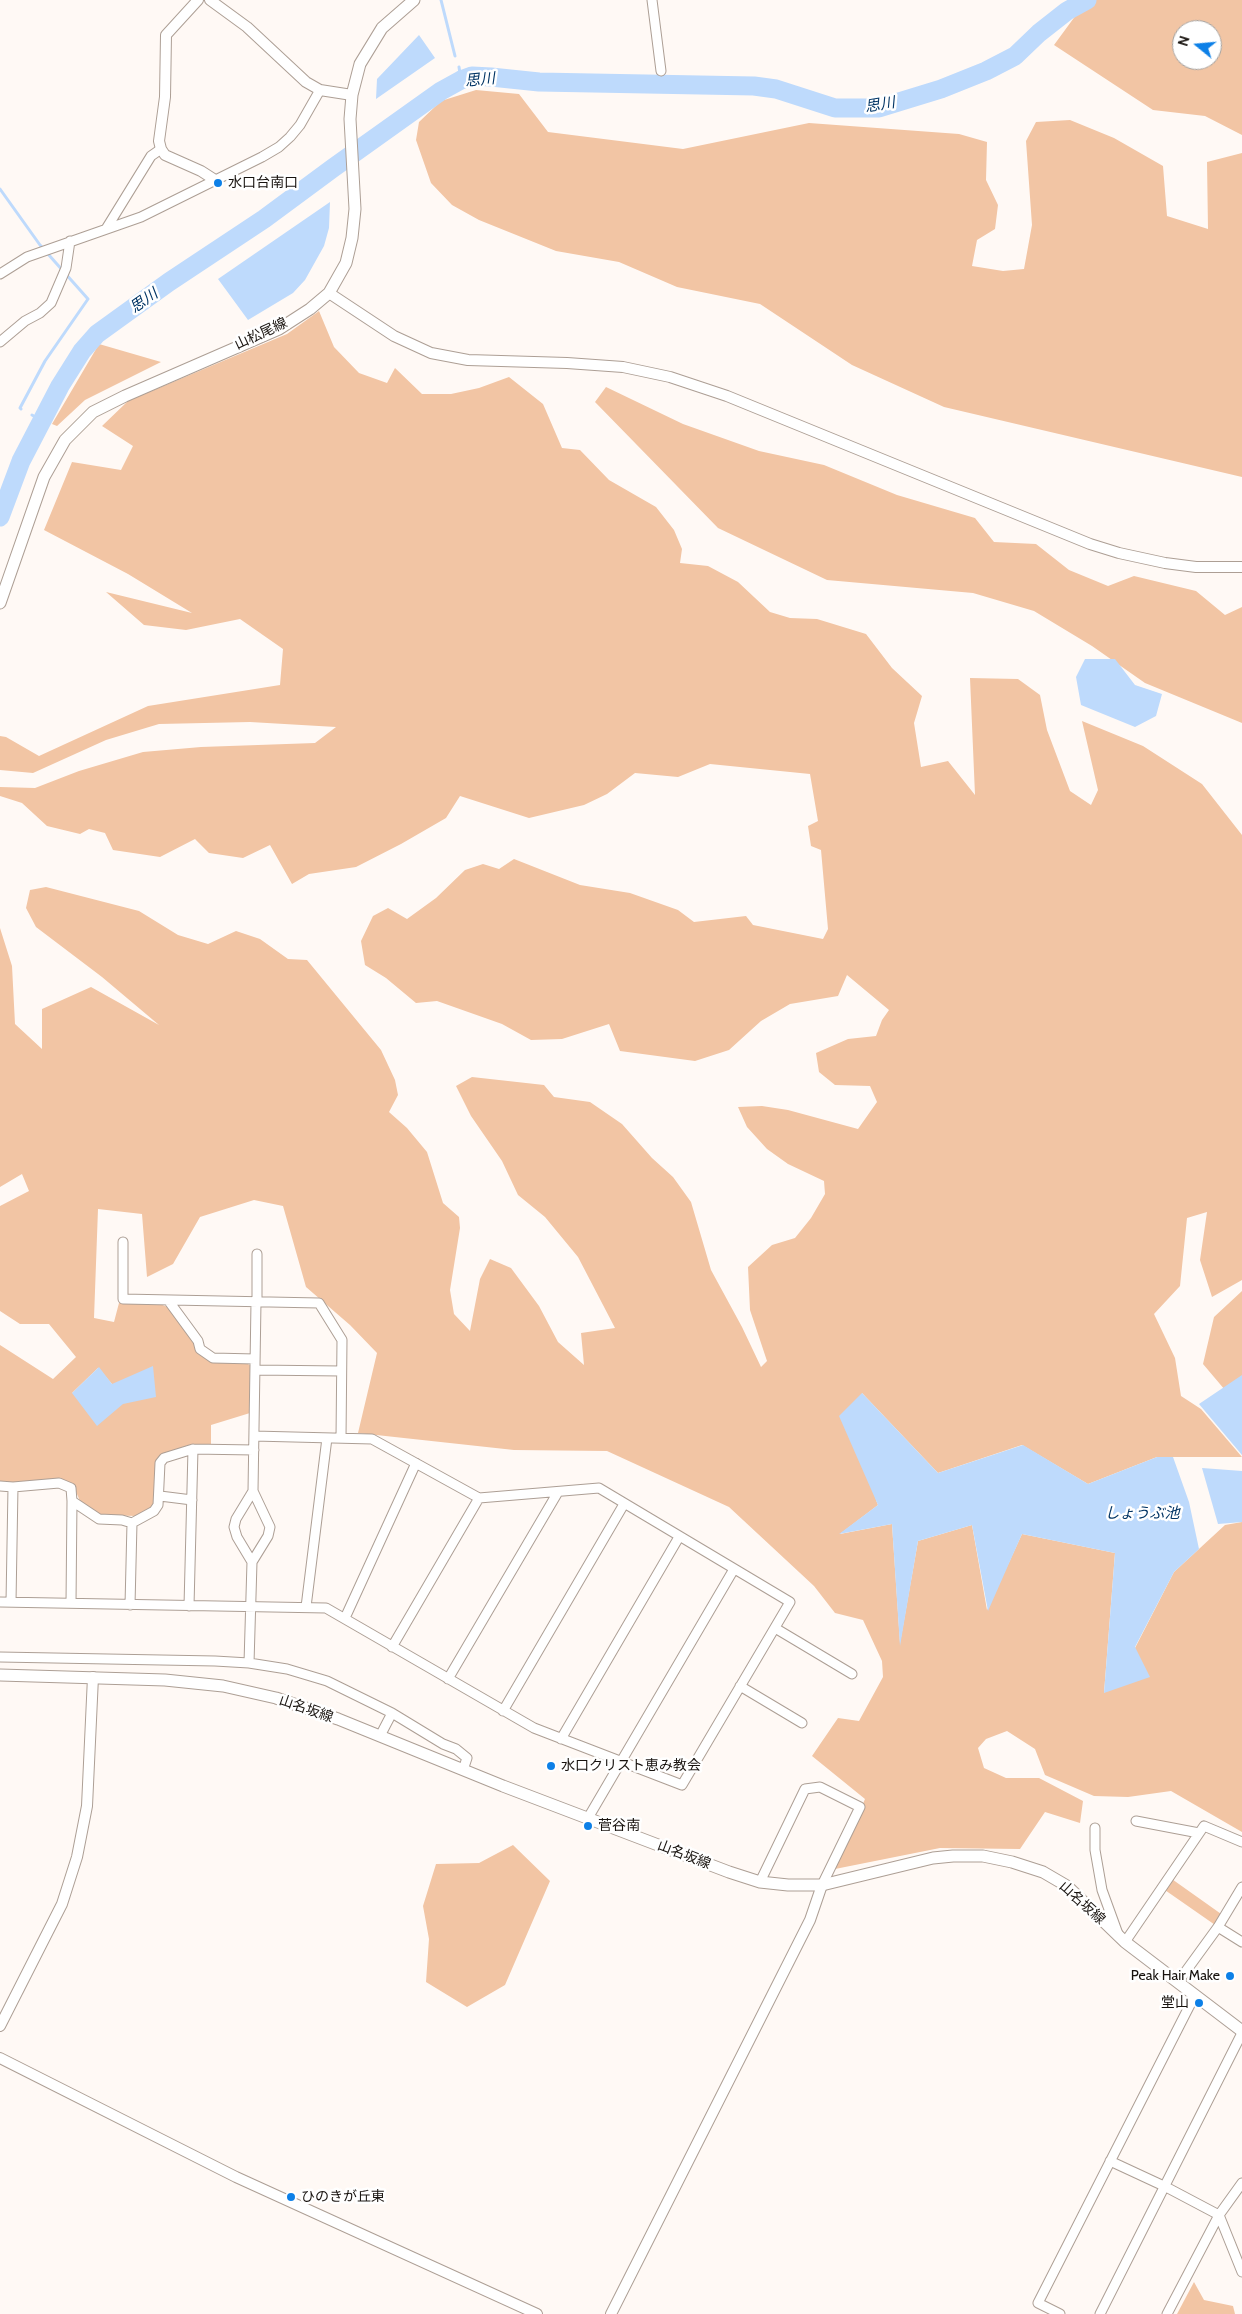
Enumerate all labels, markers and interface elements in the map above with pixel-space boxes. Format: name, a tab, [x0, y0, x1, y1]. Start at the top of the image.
north arrow	[1172, 20, 1222, 70]
text: N	[1174, 34, 1194, 48]
water label: 思川	[464, 69, 496, 91]
water label: 思川	[864, 94, 896, 116]
place label: 水口台南口	[228, 175, 298, 191]
marker: 水口台南口	[212, 177, 224, 189]
water label: 思川	[127, 285, 161, 317]
street label: 山松尾線	[232, 315, 290, 353]
water label: しょうぶ池	[1105, 1505, 1179, 1523]
street label: 山名坂線	[277, 1692, 335, 1726]
place label: 水口クリスト恵み教会	[561, 1758, 701, 1774]
marker: 水口クリスト恵み教会	[545, 1760, 557, 1772]
place label: 菅谷南	[598, 1818, 640, 1834]
marker: 菅谷南	[582, 1820, 594, 1832]
street label: 山名坂線	[655, 1837, 713, 1873]
street label: 山名坂線	[1056, 1878, 1108, 1928]
place label: Peak Hair Make	[1131, 1968, 1220, 1984]
marker: Peak Hair Make	[1224, 1970, 1236, 1982]
place label: 堂山	[1161, 1995, 1189, 2011]
marker: 堂山	[1193, 1997, 1205, 2009]
place label: ひのきが丘東	[301, 2189, 385, 2205]
marker: ひのきが丘東	[285, 2191, 297, 2203]

